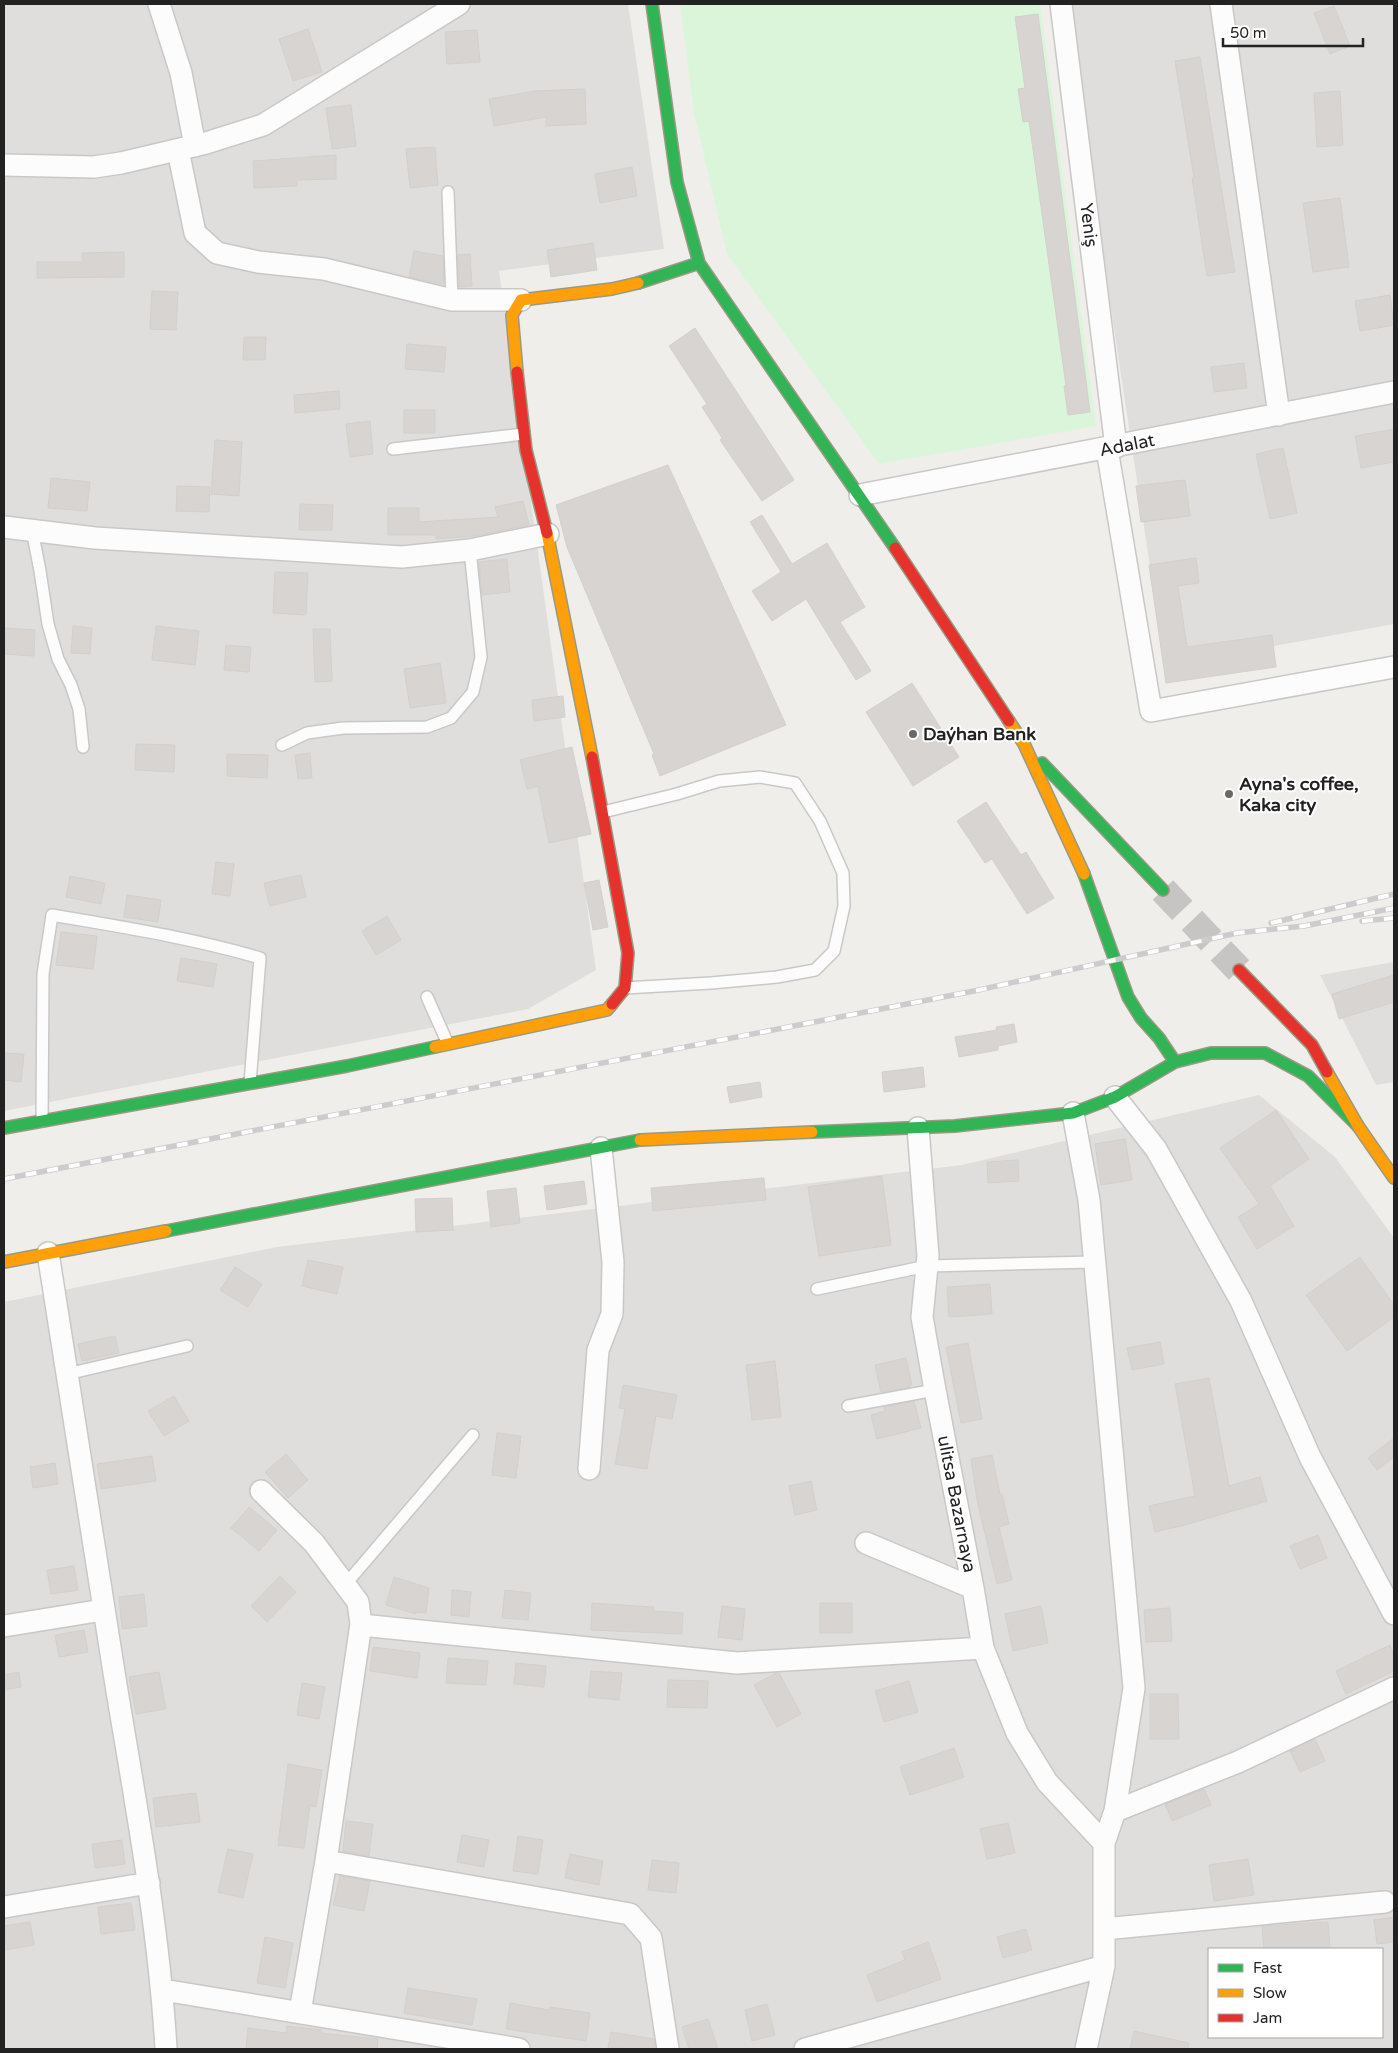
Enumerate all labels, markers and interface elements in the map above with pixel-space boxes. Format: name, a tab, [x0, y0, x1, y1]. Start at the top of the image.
scale bar	[1223, 15, 1363, 47]
text: 50 m	[1230, 24, 1267, 42]
street label: Yeniş	[1075, 202, 1103, 248]
street label: Adalat	[1097, 429, 1157, 461]
place label: Daýhan Bank	[923, 723, 1036, 745]
marker: Daýhan Bank	[907, 728, 919, 740]
place label: Ayna's coffee, Kaka city	[1239, 773, 1359, 816]
marker: Ayna's coffee, Kaka city	[1223, 788, 1235, 800]
street label: ulitsa Bazarnaya	[933, 1433, 981, 1575]
legend	[1208, 1948, 1383, 2038]
text: Fast	[1253, 1959, 1283, 1977]
text: Slow	[1253, 1984, 1287, 2002]
text: Jam	[1253, 2009, 1282, 2027]

